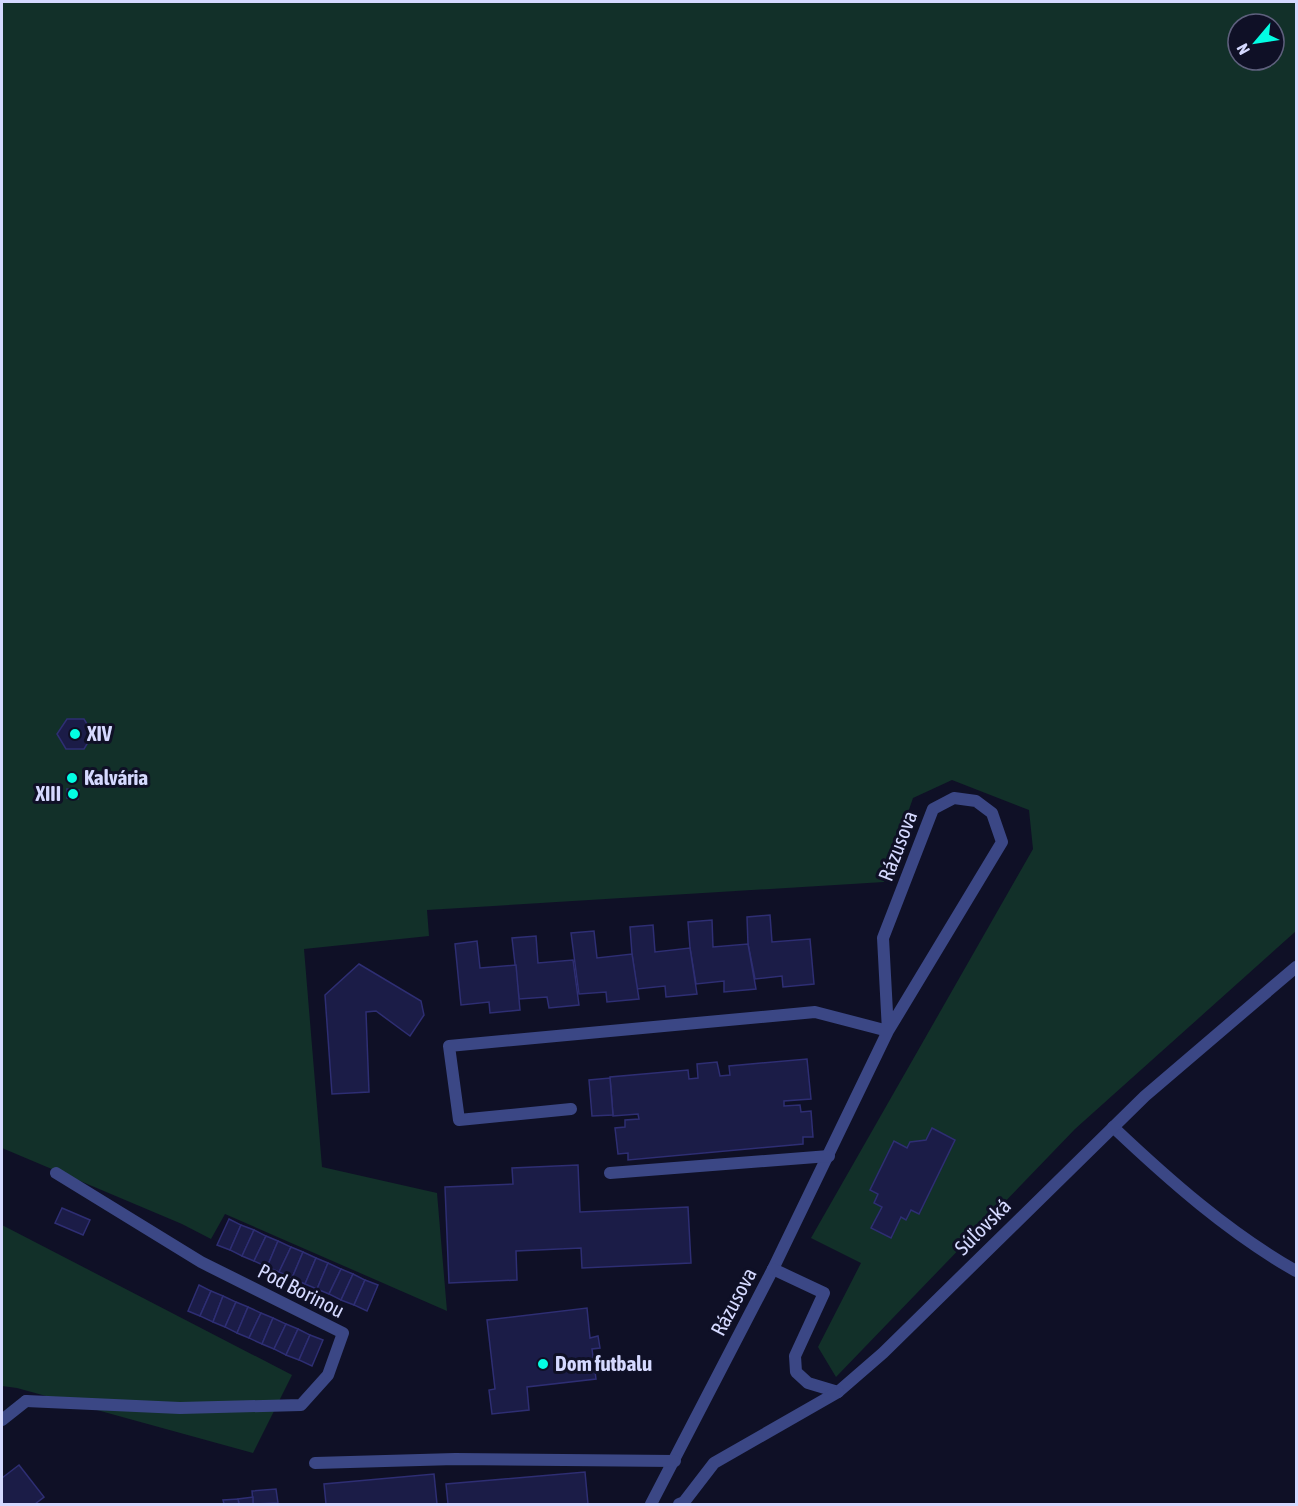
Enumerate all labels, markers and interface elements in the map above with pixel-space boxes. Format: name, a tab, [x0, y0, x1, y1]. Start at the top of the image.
north arrow	[1226, 12, 1286, 72]
text: N	[1233, 41, 1253, 58]
place label: XIV	[86, 721, 113, 745]
marker: XIV	[68, 727, 82, 741]
place label: Kalvária	[84, 765, 148, 789]
marker: Kalvária	[65, 771, 79, 785]
place label: XIII	[34, 781, 61, 805]
marker: XIII	[66, 787, 80, 801]
street label: Rázusova	[873, 807, 921, 884]
street label: Súľovská	[949, 1193, 1015, 1259]
street label: Pod Borinou	[254, 1258, 349, 1322]
street label: Rázusova	[705, 1264, 761, 1340]
place label: Dom futbalu	[555, 1351, 652, 1375]
marker: Dom futbalu	[536, 1357, 550, 1371]

